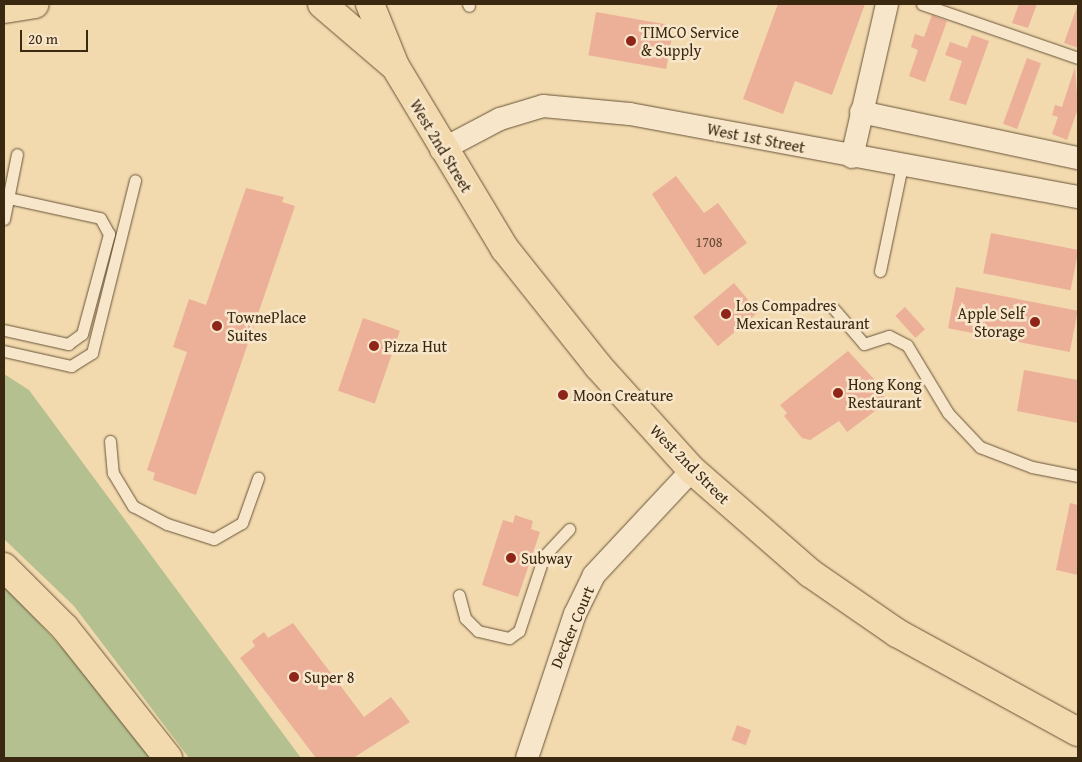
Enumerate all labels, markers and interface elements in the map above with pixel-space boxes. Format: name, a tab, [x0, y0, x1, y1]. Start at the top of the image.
scale bar	[22, 20, 90, 52]
place label: TIMCO Service & Supply	[641, 22, 739, 60]
text: 20 m	[28, 28, 58, 49]
marker: TIMCO Service & Supply	[625, 35, 637, 47]
street label: West 2nd Street	[406, 96, 476, 196]
street label: West 1st Street	[705, 119, 807, 157]
house number: 1708	[696, 234, 722, 250]
place label: Los Compadres Mexican Restaurant	[736, 295, 870, 333]
place label: Apple Self Storage	[958, 303, 1025, 341]
place label: TownePlace Suites	[227, 307, 306, 345]
marker: Los Compadres Mexican Restaurant	[720, 308, 732, 320]
marker: Apple Self Storage	[1029, 316, 1041, 328]
marker: TownePlace Suites	[211, 320, 223, 332]
place label: Pizza Hut	[384, 336, 447, 356]
marker: Pizza Hut	[368, 340, 380, 352]
place label: Hong Kong Restaurant	[848, 374, 922, 412]
place label: Moon Creature	[573, 385, 673, 405]
marker: Hong Kong Restaurant	[832, 387, 844, 399]
marker: Moon Creature	[557, 389, 569, 401]
street label: West 2nd Street	[646, 420, 734, 508]
place label: Subway	[521, 548, 572, 568]
marker: Subway	[505, 552, 517, 564]
street label: Decker Court	[546, 583, 598, 671]
place label: Super 8	[304, 667, 354, 687]
marker: Super 8	[288, 671, 300, 683]

